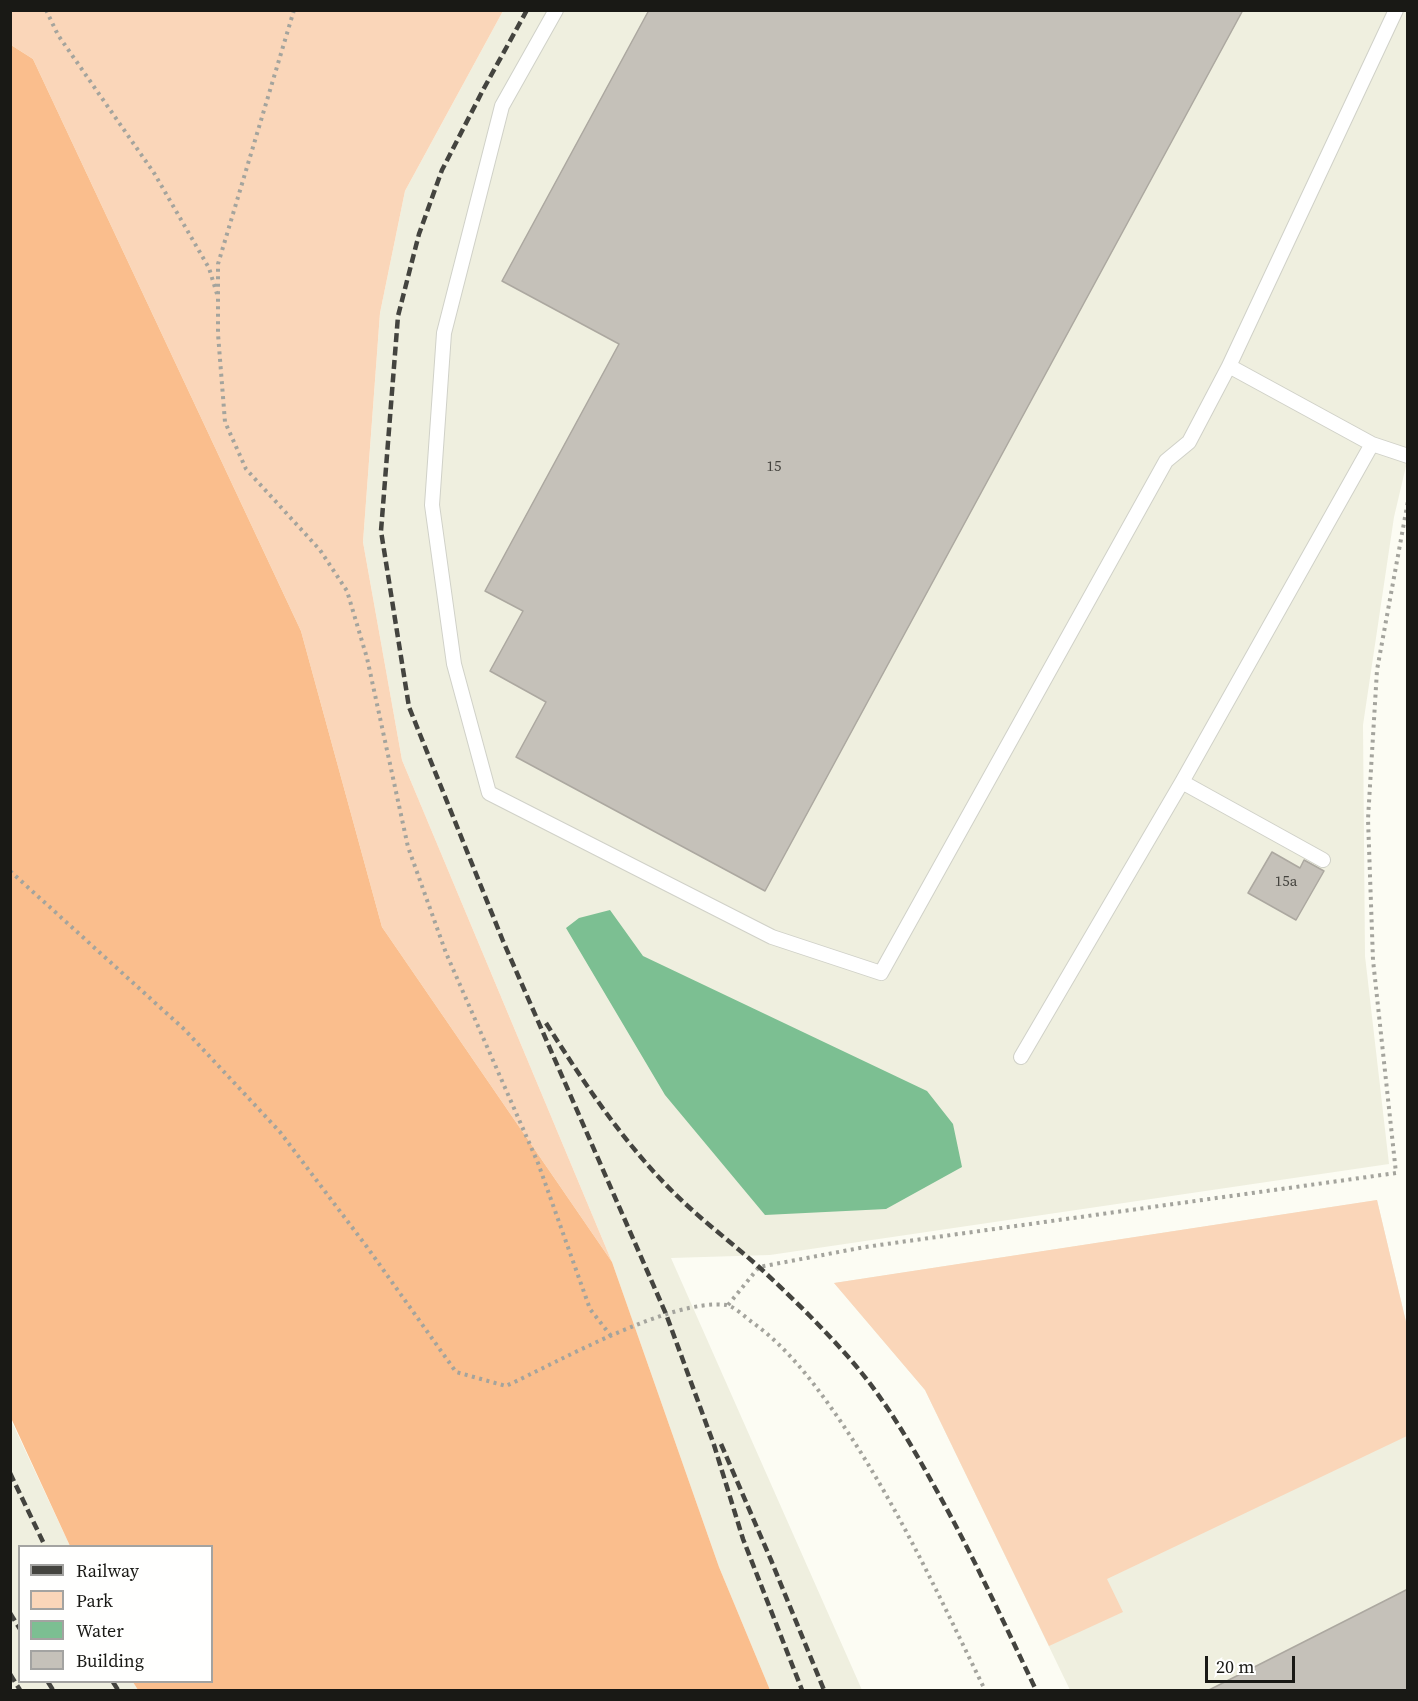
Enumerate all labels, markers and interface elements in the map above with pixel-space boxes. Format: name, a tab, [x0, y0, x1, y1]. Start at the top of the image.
house number: 15	[767, 458, 781, 476]
house number: 15a	[1275, 873, 1297, 891]
legend	[18, 1545, 213, 1683]
text: Railway	[76, 1558, 139, 1583]
text: Park	[76, 1588, 113, 1613]
text: Water	[76, 1618, 124, 1643]
scale bar	[1208, 1644, 1298, 1682]
text: Building	[76, 1648, 144, 1673]
text: 20 m	[1216, 1654, 1254, 1679]

